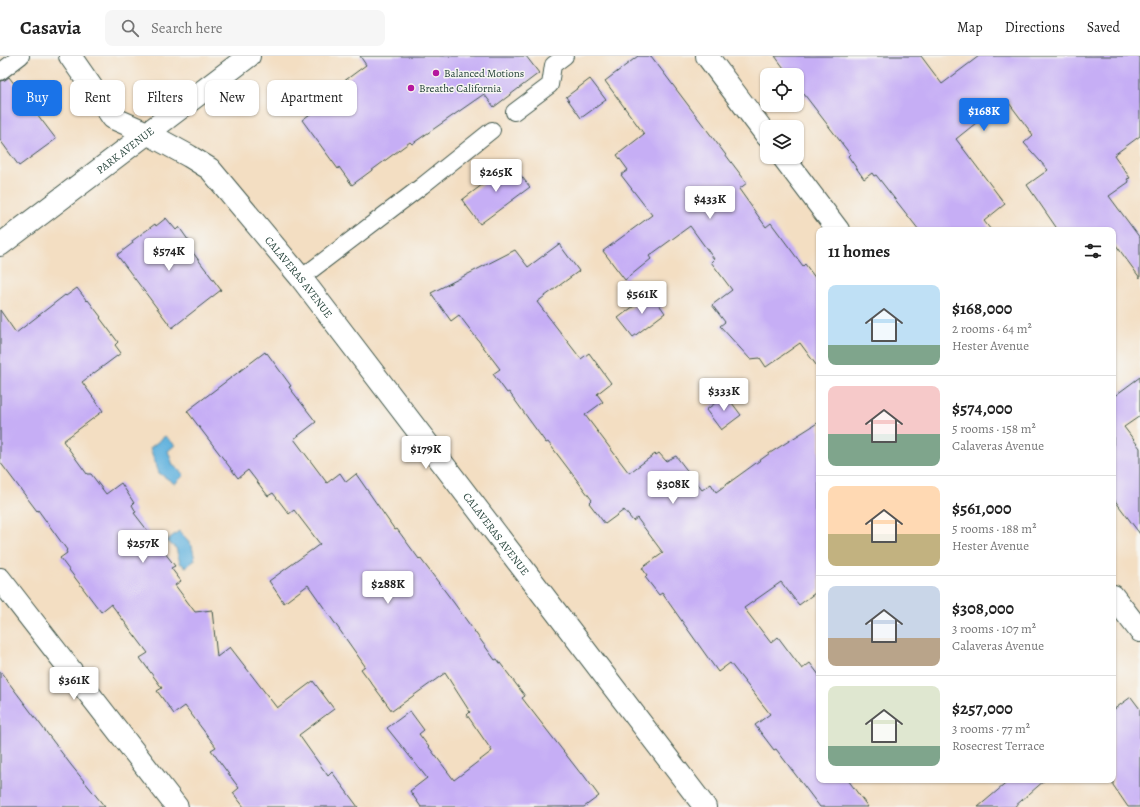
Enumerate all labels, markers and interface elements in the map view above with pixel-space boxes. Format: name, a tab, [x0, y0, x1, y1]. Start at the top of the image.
search box	[105, 10, 385, 46]
text: Casavia	[20, 15, 81, 41]
icon: search	[119, 17, 141, 39]
text: Search here	[151, 18, 222, 38]
text: Map	[957, 18, 983, 37]
text: Directions	[1005, 18, 1065, 37]
text: Saved	[1087, 18, 1120, 37]
place label: Balanced Motions	[444, 66, 524, 81]
marker: Balanced Motions	[431, 68, 441, 78]
map controls	[760, 68, 804, 164]
button: locate	[760, 68, 804, 112]
chip: Buy	[12, 80, 62, 116]
chip: Rent	[70, 80, 125, 116]
chip: Filters	[133, 80, 197, 116]
chip: New	[205, 80, 259, 116]
chip: Apartment	[267, 80, 357, 116]
place label: Breathe California	[419, 81, 502, 96]
marker: Breathe California	[406, 83, 416, 93]
pin: $168K	[956, 98, 1012, 132]
text: $168K	[968, 102, 1000, 119]
button: layers	[760, 120, 804, 164]
street label: PARK AVENUE	[93, 123, 157, 177]
pin: $265K	[468, 159, 524, 193]
text: $265K	[480, 163, 512, 180]
pin: $433K	[682, 186, 738, 220]
text: $433K	[694, 190, 726, 207]
street label: CALAVERAS AVENUE	[262, 233, 336, 321]
pin: $574K	[141, 238, 197, 272]
text: 11 homes	[828, 240, 890, 263]
icon: filters	[1082, 240, 1104, 262]
text: $574K	[153, 242, 185, 259]
pin: $561K	[614, 281, 670, 315]
text: $561K	[627, 285, 657, 302]
text: $168,000	[952, 297, 1012, 320]
icon: home	[860, 301, 908, 349]
text: 2 rooms · 64 m²	[952, 320, 1032, 337]
text: Hester Avenue	[952, 337, 1029, 354]
pin: $333K	[696, 378, 752, 412]
text: $333K	[708, 382, 740, 399]
text: $574,000	[952, 397, 1013, 420]
icon: home	[860, 402, 908, 450]
text: 5 rooms · 158 m²	[952, 420, 1036, 437]
pin: $179K	[398, 436, 454, 470]
text: Calaveras Avenue	[952, 437, 1044, 454]
text: $179K	[411, 440, 441, 457]
pin: $308K	[645, 471, 701, 505]
text: $308K	[657, 475, 689, 492]
street label: CALAVERAS AVENUE	[460, 489, 533, 578]
text: $561,000	[952, 497, 1011, 520]
icon: home	[860, 502, 908, 550]
text: 5 rooms · 188 m²	[952, 520, 1036, 537]
pin: $257K	[115, 530, 171, 564]
text: $257K	[127, 534, 159, 551]
text: Hester Avenue	[952, 537, 1029, 554]
pin: $288K	[360, 571, 416, 605]
text: $288K	[371, 575, 405, 592]
text: $308,000	[952, 597, 1014, 620]
icon: home	[860, 602, 908, 650]
text: 3 rooms · 107 m²	[952, 620, 1036, 637]
text: Calaveras Avenue	[952, 637, 1044, 654]
pin: $361K	[46, 667, 102, 701]
text: $361K	[59, 671, 89, 688]
text: $257,000	[952, 697, 1013, 720]
icon: home	[860, 702, 908, 750]
text: 3 rooms · 77 m²	[952, 720, 1030, 737]
text: Rosecrest Terrace	[952, 737, 1045, 754]

